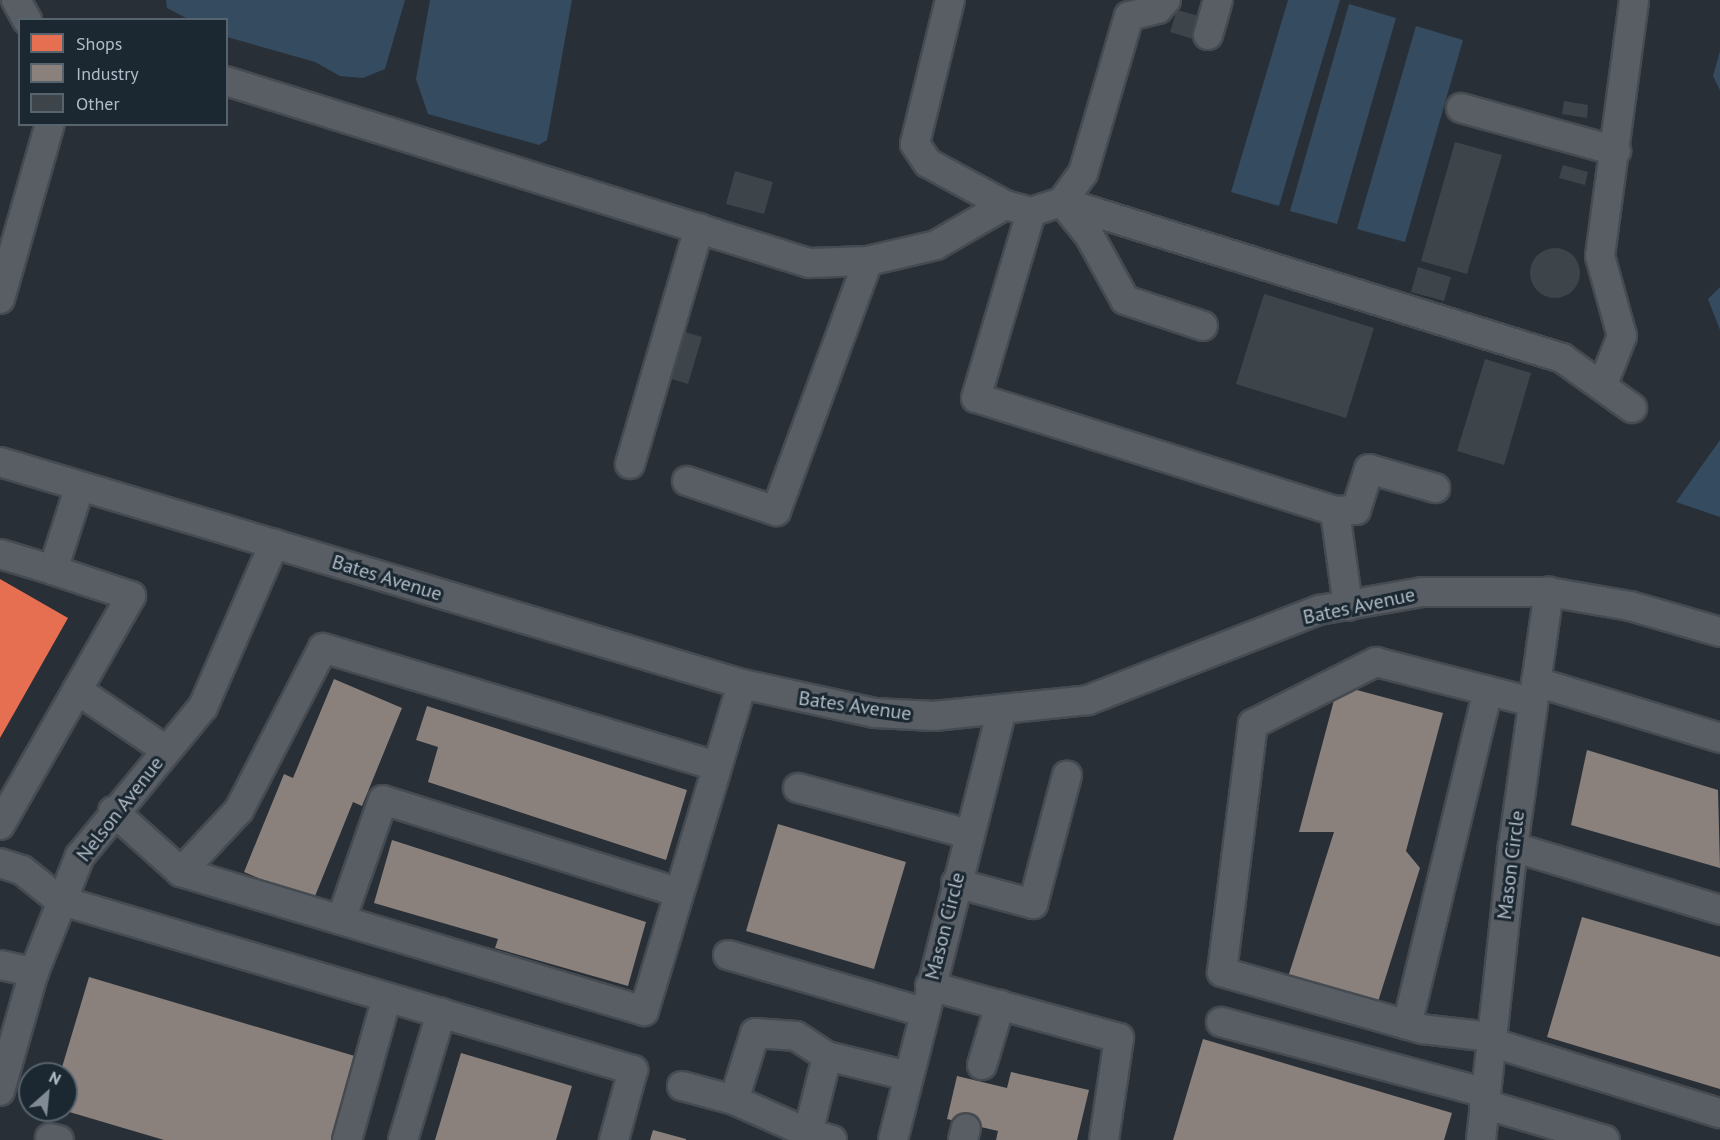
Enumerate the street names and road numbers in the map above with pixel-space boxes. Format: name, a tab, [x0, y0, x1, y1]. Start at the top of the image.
street label: Bates Avenue	[329, 550, 445, 606]
street label: Bates Avenue	[1300, 582, 1418, 630]
street label: Bates Avenue	[797, 686, 913, 726]
street label: Nelson Avenue	[71, 751, 169, 867]
street label: Mason Circle	[1492, 809, 1530, 921]
street label: Mason Circle	[920, 870, 970, 982]

